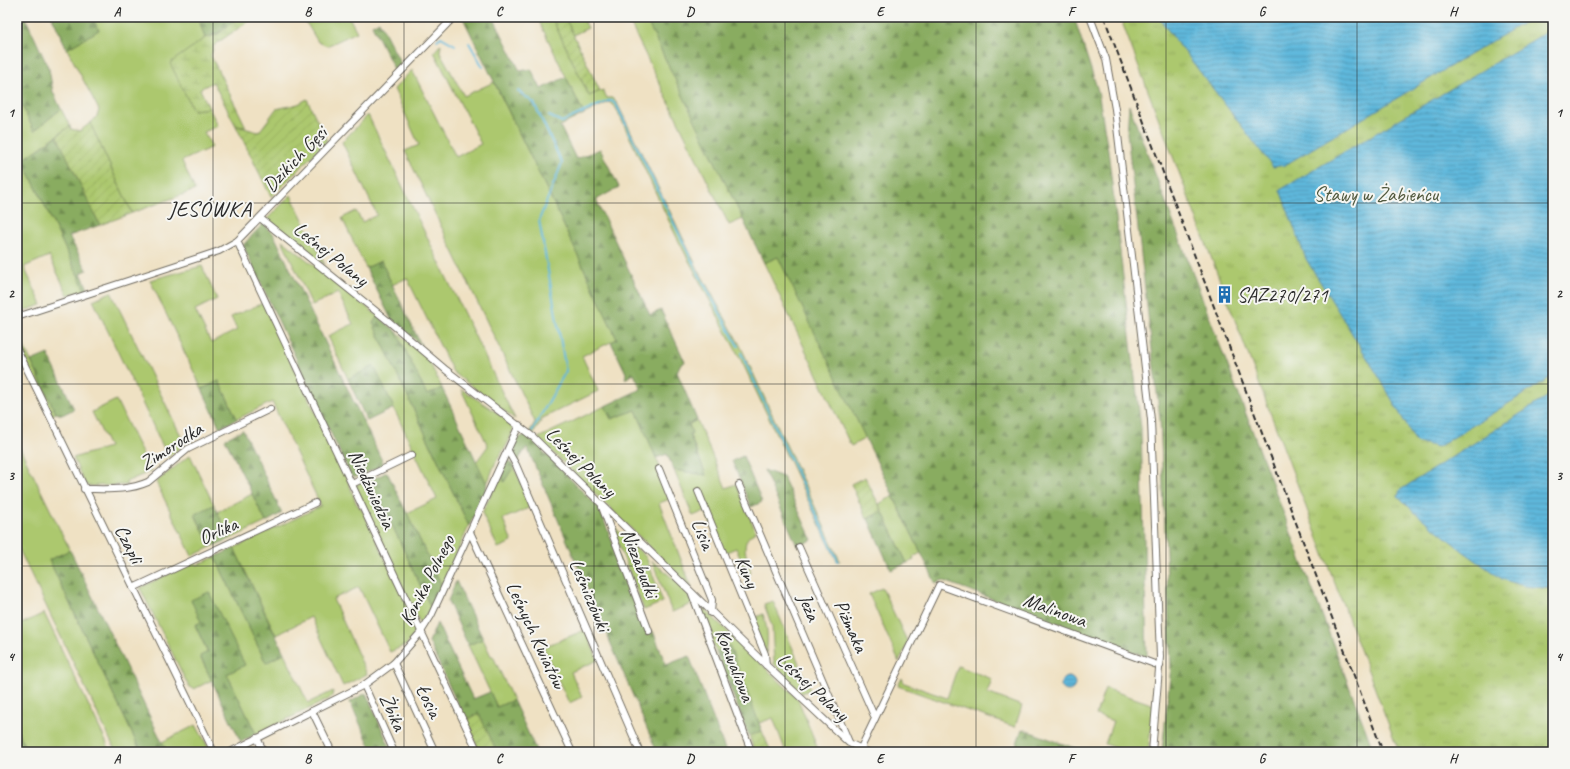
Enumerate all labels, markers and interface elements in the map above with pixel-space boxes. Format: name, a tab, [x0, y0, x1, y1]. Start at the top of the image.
text: A	[114, 4, 122, 20]
text: B	[305, 4, 313, 20]
text: C	[496, 4, 504, 20]
text: D	[686, 4, 695, 20]
text: E	[877, 4, 886, 20]
text: F	[1068, 4, 1077, 20]
text: G	[1259, 4, 1267, 20]
text: H	[1449, 4, 1459, 20]
text: 1	[8, 105, 16, 121]
text: 1	[1556, 105, 1564, 121]
street label: Dzikich Gęsi	[258, 119, 334, 197]
park label: Stawy w Żabieńcu	[1314, 182, 1440, 207]
district label: JESÓWKA	[167, 195, 252, 223]
street label: Leśnej Polany	[288, 216, 375, 293]
place label: SAZ270/271	[1237, 283, 1329, 308]
building icon: SAZ270/271	[1214, 285, 1234, 305]
text: 2	[8, 286, 15, 302]
text: 2	[1556, 286, 1563, 302]
street label: Zimorodka	[135, 416, 208, 476]
street label: Leśnej Polany	[541, 422, 622, 503]
street label: Niedźwiedzia	[343, 446, 402, 534]
text: 3	[8, 468, 15, 484]
text: 3	[1556, 468, 1563, 484]
street label: Orlika	[195, 511, 243, 550]
street label: Lisia	[686, 515, 721, 555]
street label: Czapli	[109, 521, 150, 569]
street label: Niezabudki	[615, 525, 665, 603]
street label: Konika Polnego	[394, 530, 461, 629]
street label: Kuny	[729, 552, 765, 593]
street label: Leśniczówki	[564, 555, 617, 637]
street label: Leśnych Kwiatów	[500, 578, 572, 694]
street label: Malinowa	[1020, 587, 1091, 633]
street label: Jeża	[792, 589, 826, 626]
street label: Piżmaka	[828, 596, 874, 658]
street label: Konwaliowa	[710, 625, 761, 707]
street label: Leśnej Polany	[772, 647, 855, 727]
text: 4	[8, 649, 16, 665]
text: 4	[1556, 649, 1564, 665]
street label: Łosia	[410, 680, 448, 723]
street label: Żbika	[374, 689, 413, 736]
text: A	[114, 751, 122, 767]
text: B	[305, 751, 313, 767]
text: C	[496, 751, 504, 767]
text: D	[686, 751, 695, 767]
text: E	[877, 751, 886, 767]
text: F	[1068, 751, 1077, 767]
text: G	[1259, 751, 1267, 767]
text: H	[1449, 751, 1459, 767]

